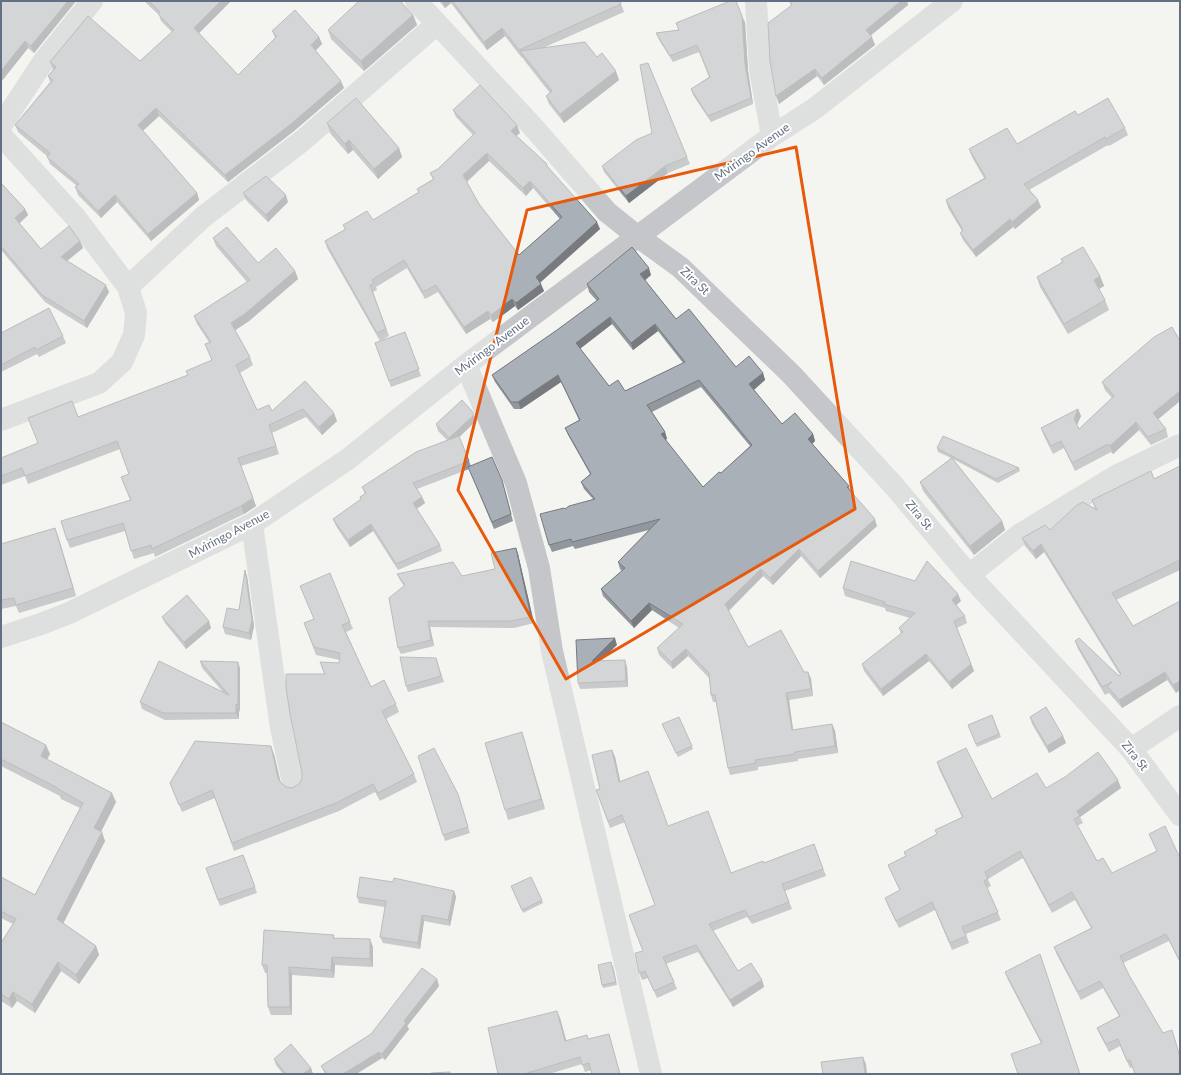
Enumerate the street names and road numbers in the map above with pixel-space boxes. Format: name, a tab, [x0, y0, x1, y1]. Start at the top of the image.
street label: Mviringo Avenue	[711, 119, 792, 184]
street label: Zira St	[678, 264, 713, 298]
street label: Mviringo Avenue	[452, 313, 532, 378]
street label: Zira St	[903, 497, 936, 533]
street label: Mviringo Avenue	[186, 506, 272, 561]
street label: Zira St	[1119, 738, 1152, 774]

